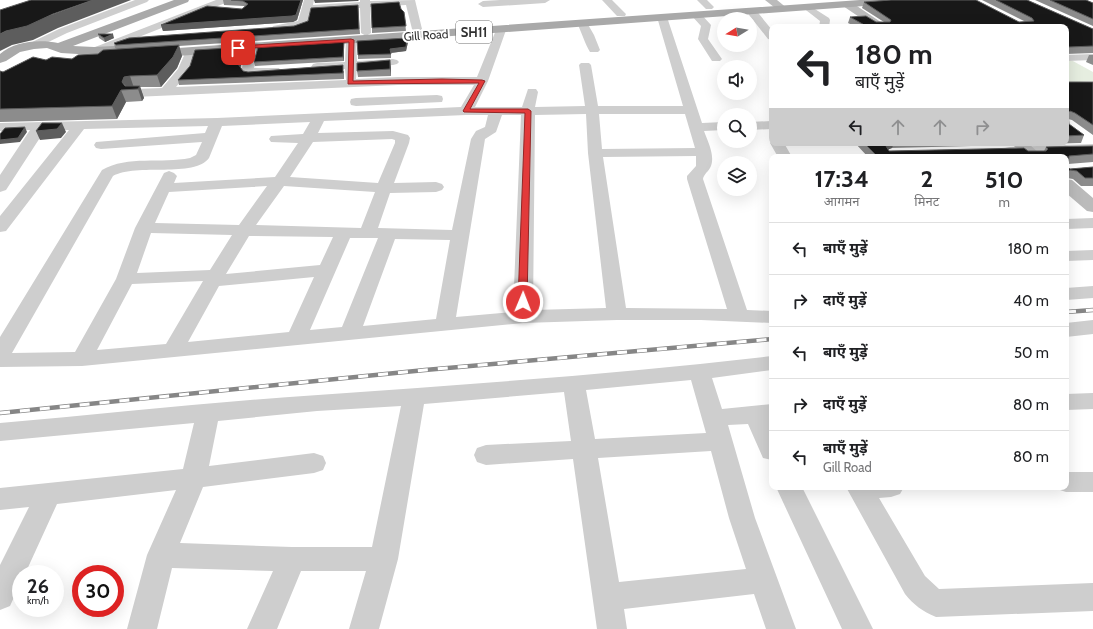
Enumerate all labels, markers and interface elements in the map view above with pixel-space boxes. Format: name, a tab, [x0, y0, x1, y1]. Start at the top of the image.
north arrow	[717, 12, 757, 52]
map controls	[717, 12, 757, 196]
road number: SH11	[456, 21, 492, 43]
street label: Gill Road	[403, 26, 449, 44]
pin	[221, 31, 255, 65]
icon: arrive	[227, 37, 249, 59]
text: 180 m	[855, 37, 933, 71]
icon: left	[789, 40, 841, 92]
button: sound	[717, 60, 757, 100]
text: बाएँ मुड़ें	[855, 71, 904, 93]
button: search	[717, 108, 757, 148]
icon: left	[845, 116, 867, 138]
icon: ahead	[887, 116, 909, 138]
icon: ahead	[929, 116, 951, 138]
icon: right	[971, 116, 993, 138]
button: layers	[717, 156, 757, 196]
text: 17:34	[815, 164, 869, 193]
text: 2	[920, 164, 933, 193]
text: 510	[985, 165, 1023, 194]
text: आगमन	[824, 193, 859, 209]
text: मिनट	[914, 193, 939, 209]
text: m	[998, 194, 1010, 210]
icon: left	[789, 238, 811, 260]
text: बाएँ मुड़ें	[823, 239, 868, 257]
text: 180 m	[1008, 240, 1049, 258]
position arrow	[502, 281, 544, 323]
icon: right	[789, 290, 811, 312]
text: दाएँ मुड़ें	[823, 291, 867, 309]
text: 40 m	[1013, 292, 1049, 310]
icon: left	[789, 342, 811, 364]
text: बाएँ मुड़ें	[823, 343, 868, 361]
text: 50 m	[1014, 344, 1049, 362]
icon: right	[789, 394, 811, 416]
text: दाएँ मुड़ें	[823, 395, 867, 413]
text: 80 m	[1013, 396, 1049, 414]
text: बाएँ मुड़ें	[823, 439, 868, 457]
icon: left	[789, 446, 811, 468]
text: 80 m	[1013, 448, 1049, 466]
text: Gill Road	[823, 459, 872, 475]
speed limit sign: 30	[72, 565, 124, 617]
text: 26	[27, 574, 49, 598]
text: km/h	[27, 594, 49, 607]

